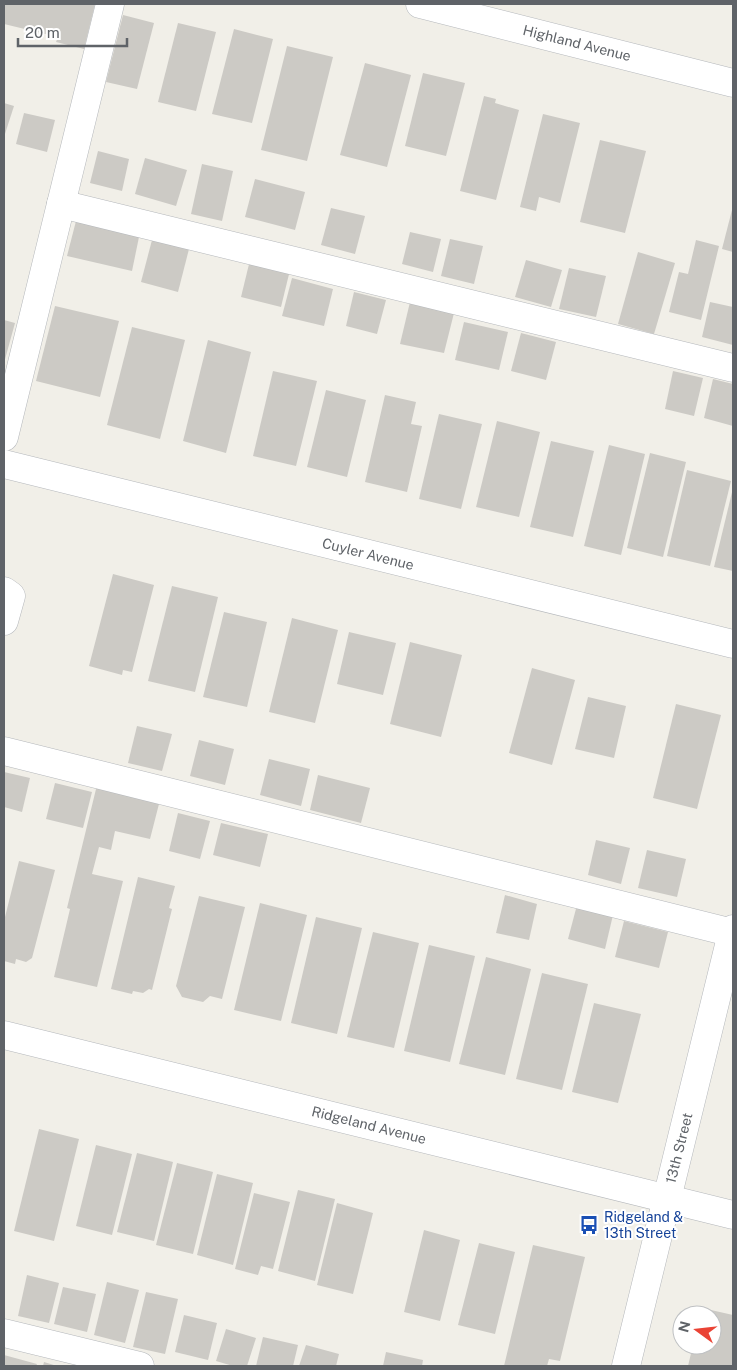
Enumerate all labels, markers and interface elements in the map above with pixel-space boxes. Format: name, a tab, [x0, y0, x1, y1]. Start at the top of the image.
scale bar	[18, 15, 126, 47]
street label: Highland Avenue	[521, 22, 633, 64]
text: 20 m	[25, 24, 60, 41]
street label: Cuyler Avenue	[320, 535, 416, 573]
street label: Ridgeland Avenue	[310, 1103, 428, 1147]
street label: 13th Street	[662, 1111, 696, 1185]
place label: Ridgeland & 13th Street	[604, 1209, 683, 1241]
bus stop icon: Ridgeland & 13th Street	[578, 1214, 600, 1236]
north arrow	[672, 1305, 722, 1355]
text: N	[675, 1319, 694, 1334]

